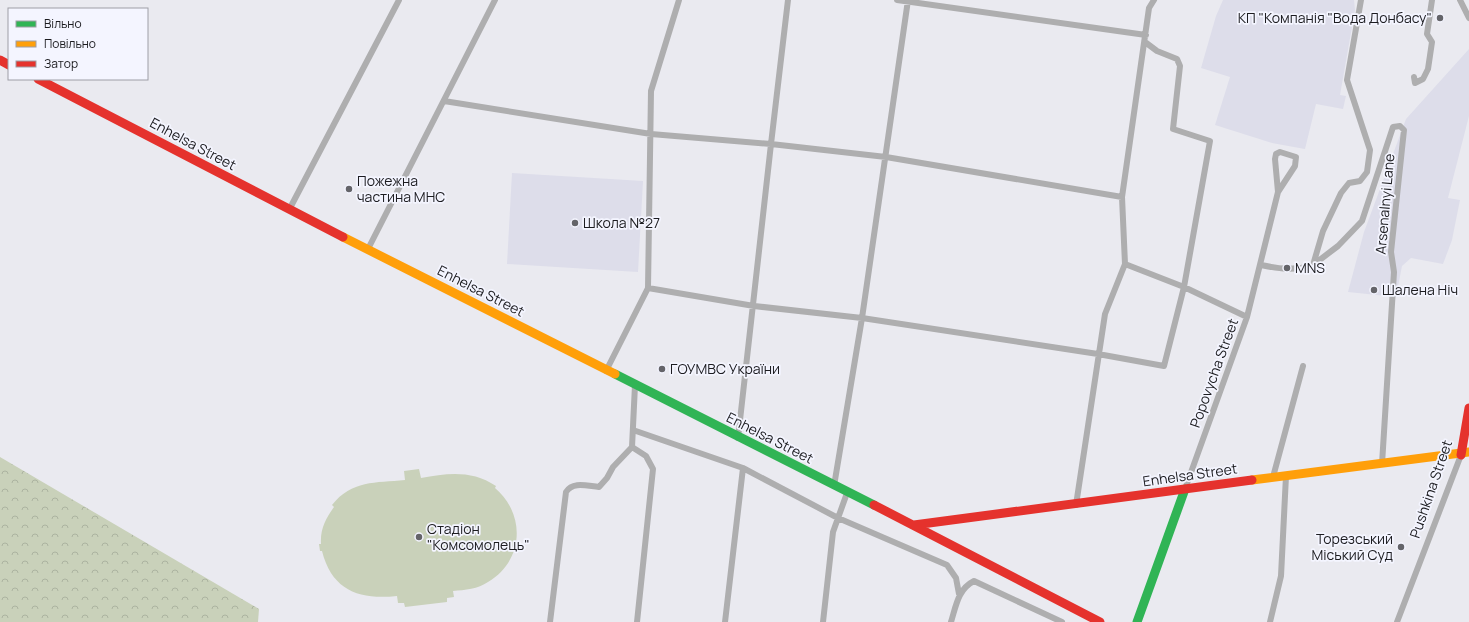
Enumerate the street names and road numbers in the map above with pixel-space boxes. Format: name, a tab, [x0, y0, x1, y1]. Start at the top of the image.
street label: Enhelsa Street	[147, 113, 240, 174]
street label: Arsenalnyi Lane	[1371, 153, 1398, 255]
street label: Enhelsa Street	[435, 261, 528, 321]
street label: Popovycha Street	[1185, 315, 1242, 430]
street label: Enhelsa Street	[724, 408, 817, 468]
street label: Pushkina Street	[1405, 437, 1456, 540]
street label: Enhelsa Street	[1142, 458, 1239, 491]

